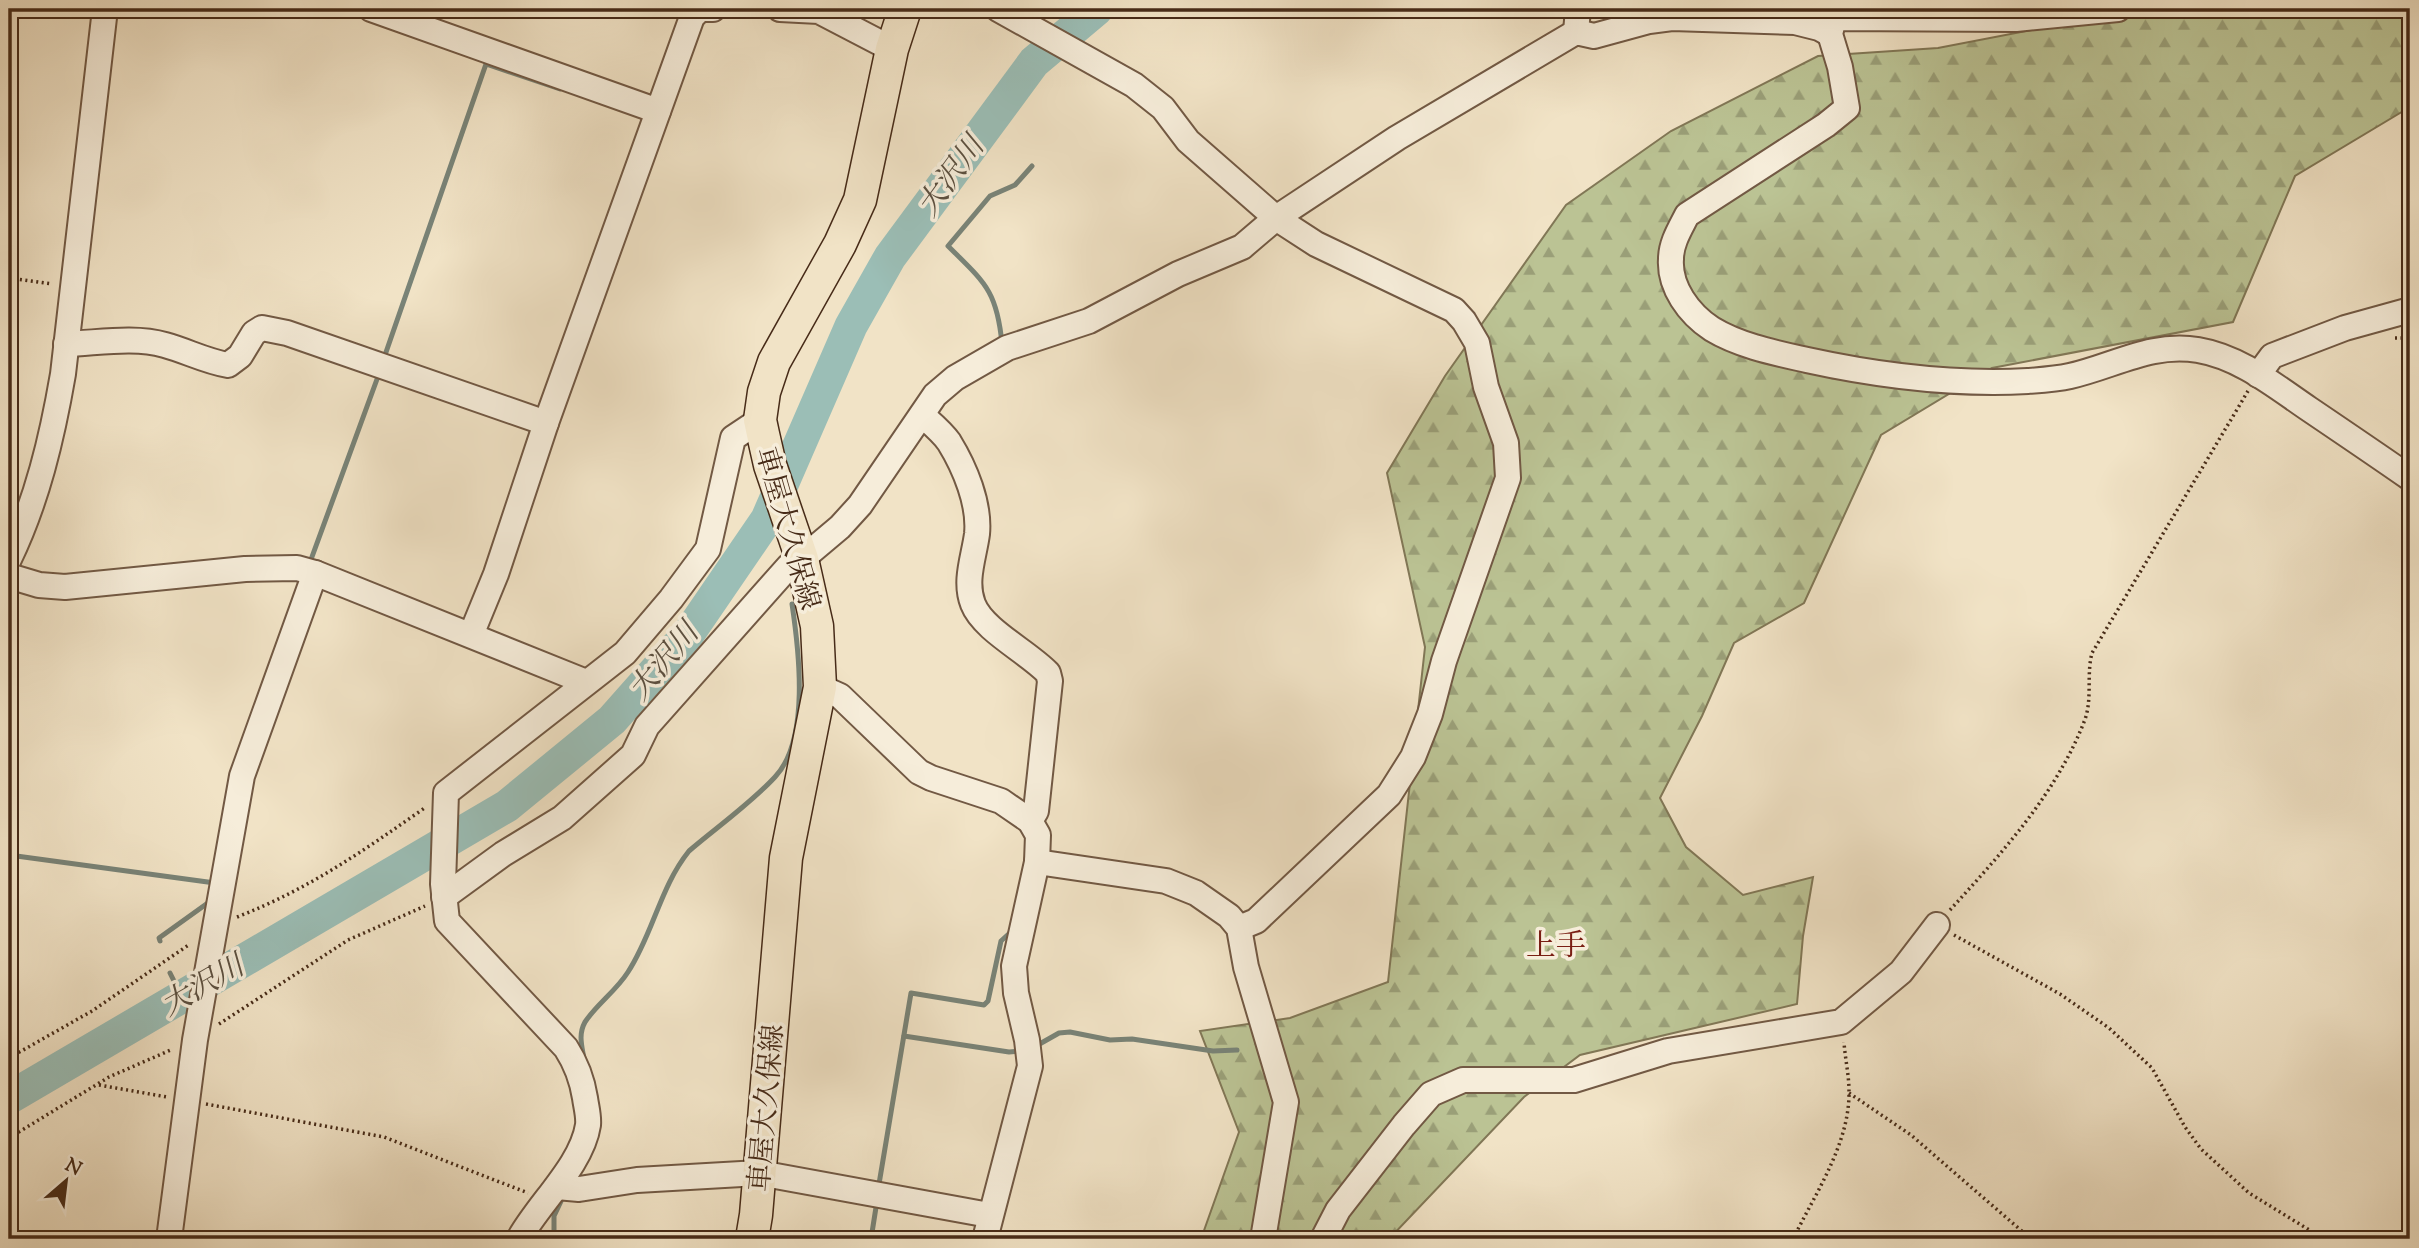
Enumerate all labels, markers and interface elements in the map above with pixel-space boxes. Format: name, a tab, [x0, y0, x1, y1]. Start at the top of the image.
water label: 大沢川	[908, 126, 998, 227]
street label: 車屋大久保線	[744, 443, 828, 615]
water label: 大沢川	[620, 612, 712, 711]
district label: 上手	[1526, 926, 1586, 969]
water label: 大沢川	[154, 945, 256, 1028]
street label: 車屋大久保線	[741, 1023, 795, 1194]
north arrow	[32, 1146, 102, 1216]
text: N	[60, 1153, 86, 1184]

